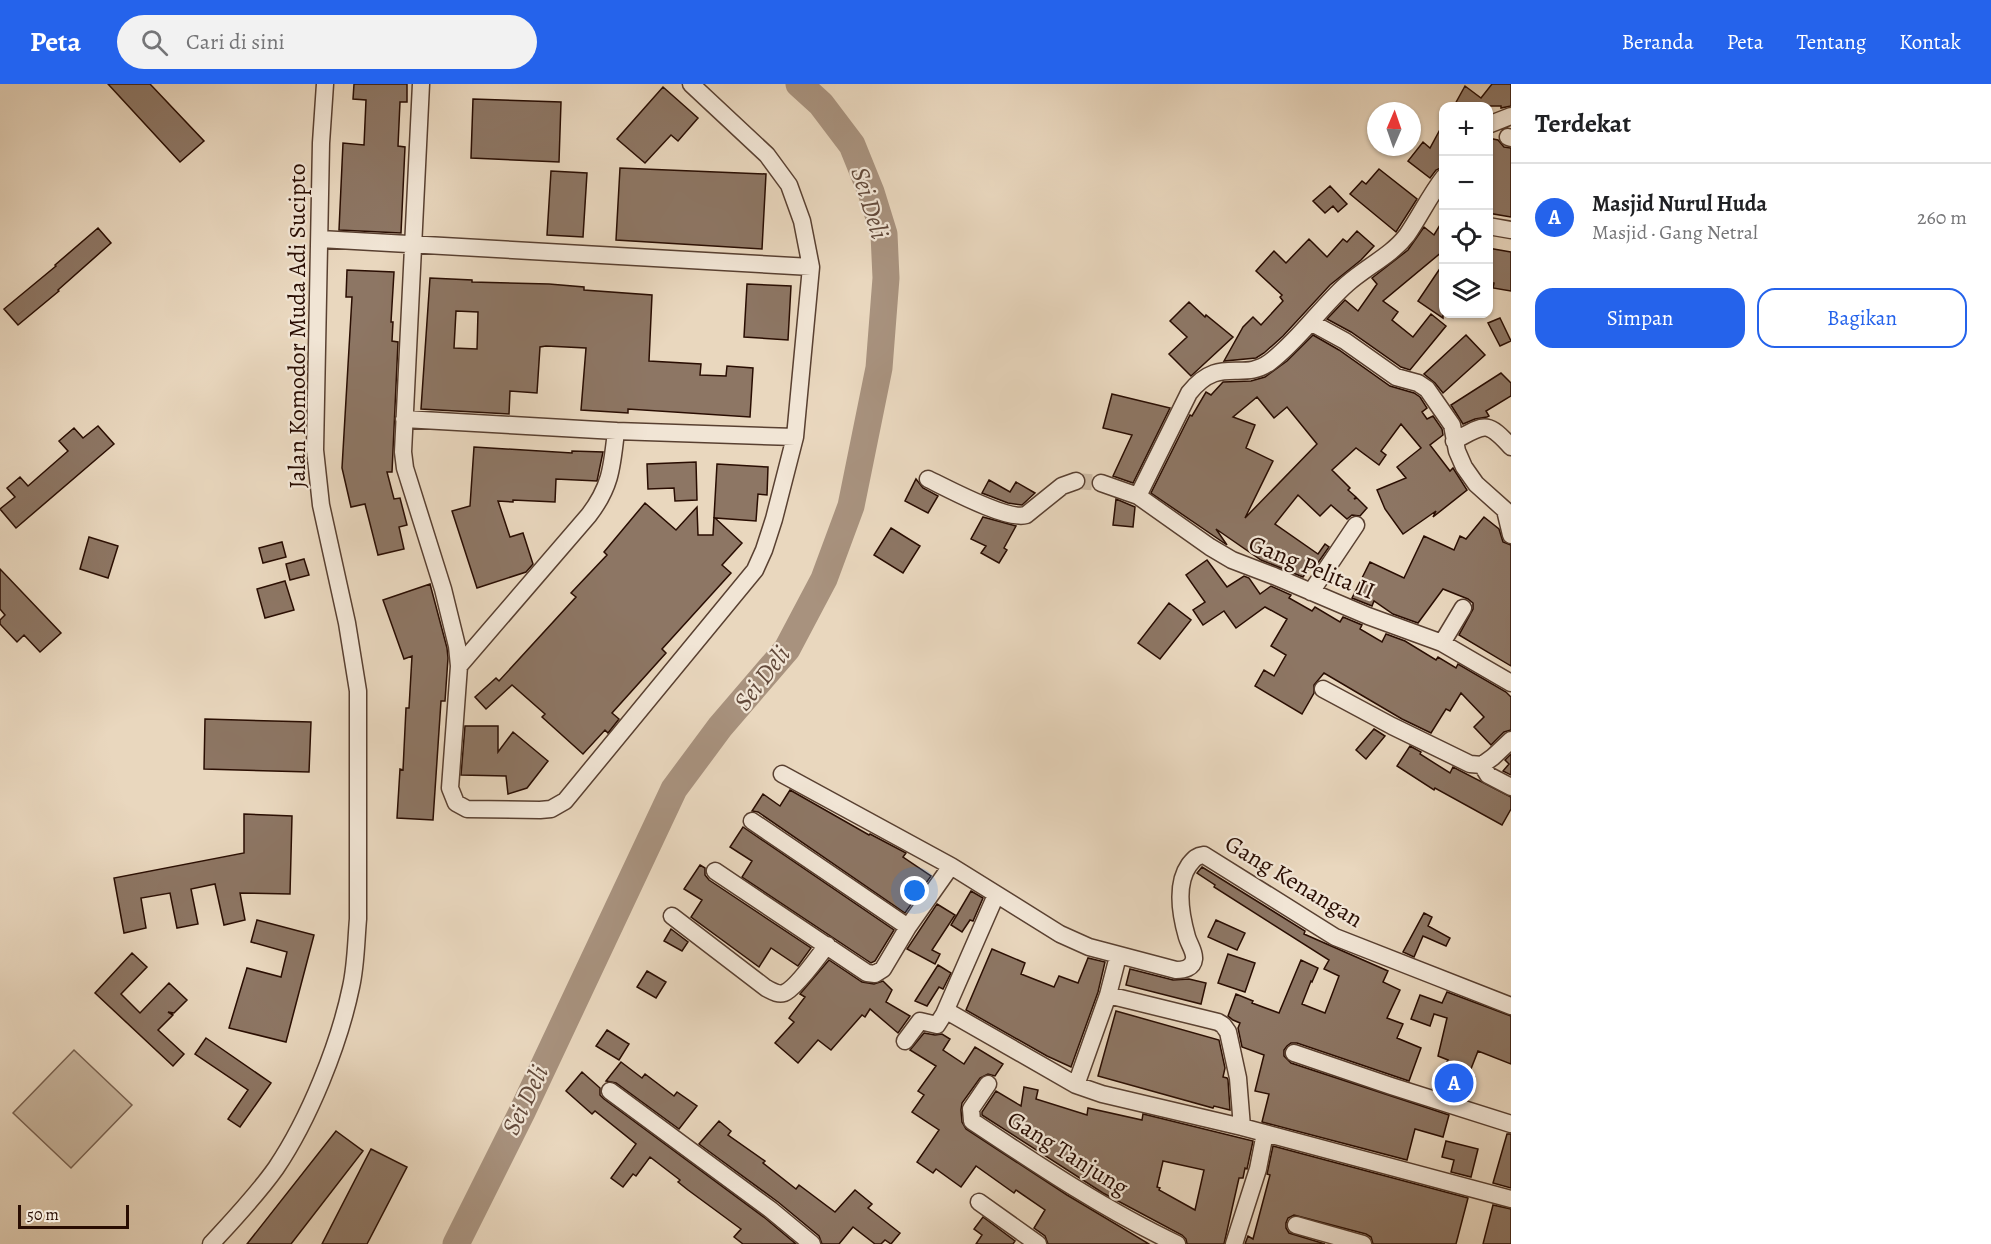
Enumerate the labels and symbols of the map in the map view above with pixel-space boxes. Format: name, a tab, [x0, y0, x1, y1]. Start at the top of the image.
north arrow	[1367, 102, 1421, 156]
street label: Jalan Komodor Muda Adi Sucipto	[281, 163, 313, 489]
water label: Sei Deli	[843, 163, 898, 243]
street label: Gang Pelita II	[1244, 527, 1380, 607]
water label: Sei Deli	[726, 638, 799, 718]
street label: Gang Kenangan	[1219, 827, 1369, 935]
your location	[900, 876, 929, 905]
water label: Sei Deli	[493, 1059, 557, 1141]
pin: A	[1434, 1060, 1474, 1106]
street label: Gang Tanjung	[1001, 1103, 1135, 1203]
scale bar	[18, 1202, 129, 1230]

